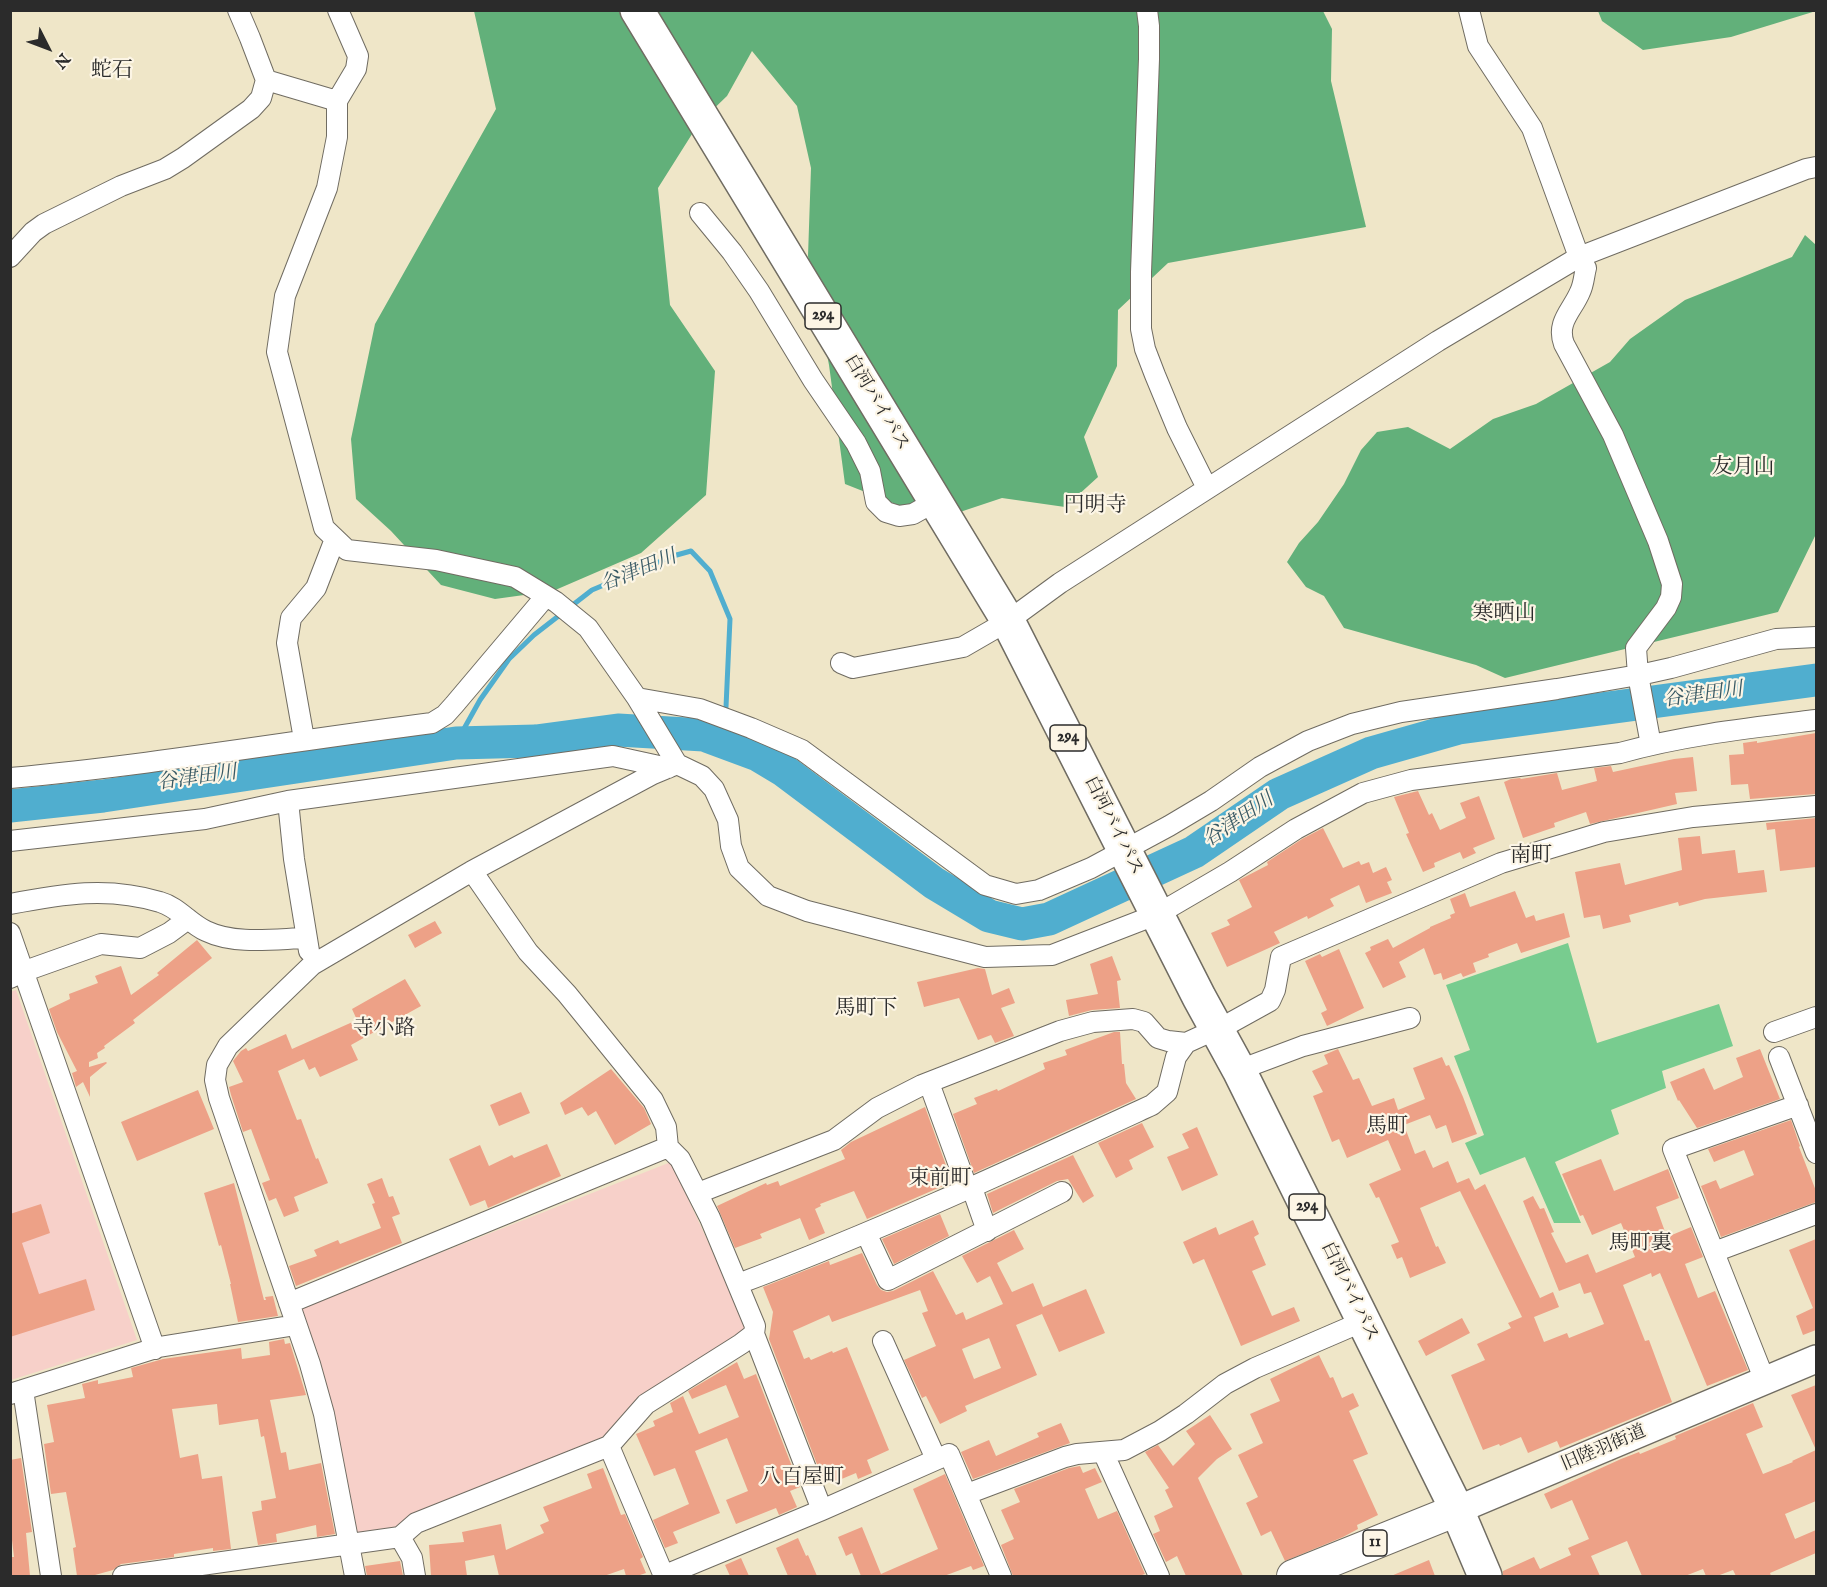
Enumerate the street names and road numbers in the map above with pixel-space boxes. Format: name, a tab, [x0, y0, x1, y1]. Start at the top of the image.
road number: 294	[805, 303, 841, 329]
street label: 白河バイパス	[839, 351, 913, 455]
road number: 294	[1050, 725, 1086, 751]
street label: 白河バイパス	[1079, 773, 1147, 879]
road number: 294	[1289, 1194, 1325, 1220]
street label: 白河バイパス	[1316, 1239, 1382, 1345]
street label: 旧陸羽街道	[1558, 1421, 1650, 1477]
road number: 11	[1363, 1530, 1387, 1556]

